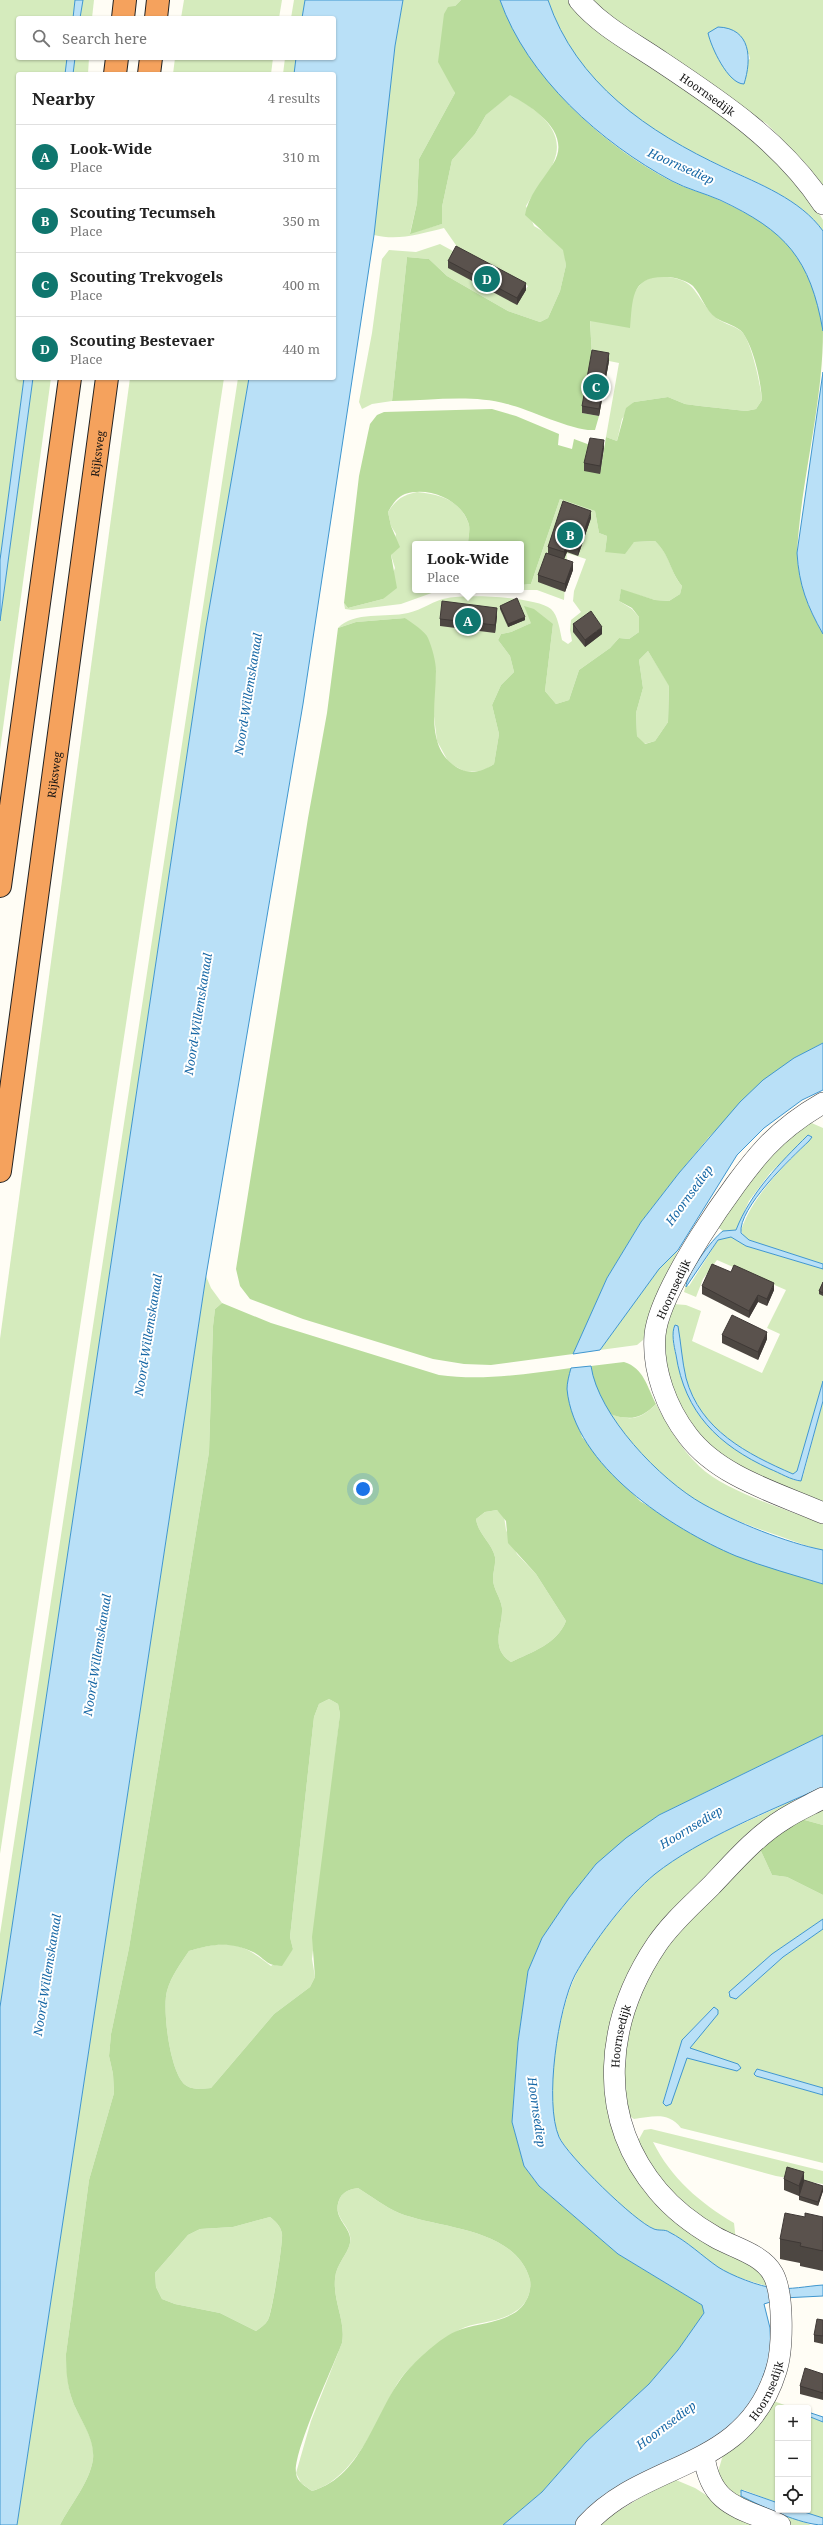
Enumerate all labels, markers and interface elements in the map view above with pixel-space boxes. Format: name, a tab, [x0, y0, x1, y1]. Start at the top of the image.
search box	[16, 16, 336, 60]
icon: search	[30, 27, 52, 49]
text: Search here	[62, 28, 147, 48]
street label: Hoornsedijk	[677, 69, 739, 119]
text: Nearby	[32, 87, 95, 110]
text: 4 results	[268, 89, 320, 107]
text: Look-Wide	[70, 138, 152, 158]
water label: Hoornsediep	[644, 143, 717, 188]
text: A	[40, 148, 50, 166]
text: 310 m	[283, 148, 320, 166]
text: Place	[70, 158, 103, 176]
text: Scouting Tecumseh	[70, 202, 216, 222]
text: B	[41, 212, 49, 230]
text: 350 m	[283, 212, 320, 230]
text: Place	[70, 222, 103, 240]
pin: D	[474, 264, 500, 294]
text: Scouting Trekvogels	[70, 266, 223, 286]
text: C	[41, 276, 49, 294]
text: 400 m	[283, 276, 320, 294]
text: Place	[70, 286, 103, 304]
text: Scouting Bestevaer	[70, 330, 215, 350]
text: D	[40, 340, 50, 358]
text: 440 m	[283, 340, 320, 358]
text: Place	[70, 350, 103, 368]
pin: C	[583, 372, 609, 402]
street label: Rijksweg	[86, 429, 107, 478]
pin: B	[557, 520, 583, 550]
popup	[412, 541, 524, 593]
text: Look-Wide	[427, 548, 509, 568]
text: Place	[427, 568, 460, 586]
pin: A	[455, 606, 481, 636]
water label: Noord-Willemskanaal	[230, 631, 266, 757]
street label: Rijksweg	[43, 750, 64, 799]
water label: Noord-Willemskanaal	[180, 951, 216, 1077]
water label: Hoornsediep	[661, 1161, 717, 1230]
street label: Hoornsedijk	[653, 1256, 694, 1321]
water label: Noord-Willemskanaal	[130, 1272, 166, 1398]
your location	[353, 1479, 373, 1499]
water label: Noord-Willemskanaal	[79, 1592, 115, 1718]
water label: Hoornsediep	[655, 1801, 726, 1853]
water label: Noord-Willemskanaal	[29, 1912, 65, 2038]
street label: Hoornsedijk	[607, 2002, 634, 2068]
water label: Hoornsediep	[524, 2075, 550, 2148]
street label: Hoornsedijk	[745, 2359, 786, 2423]
water label: Hoornsediep	[632, 2397, 700, 2454]
map controls	[775, 2405, 811, 2513]
button: +	[775, 2405, 811, 2441]
button: −	[775, 2441, 811, 2477]
button: locate	[775, 2477, 811, 2513]

